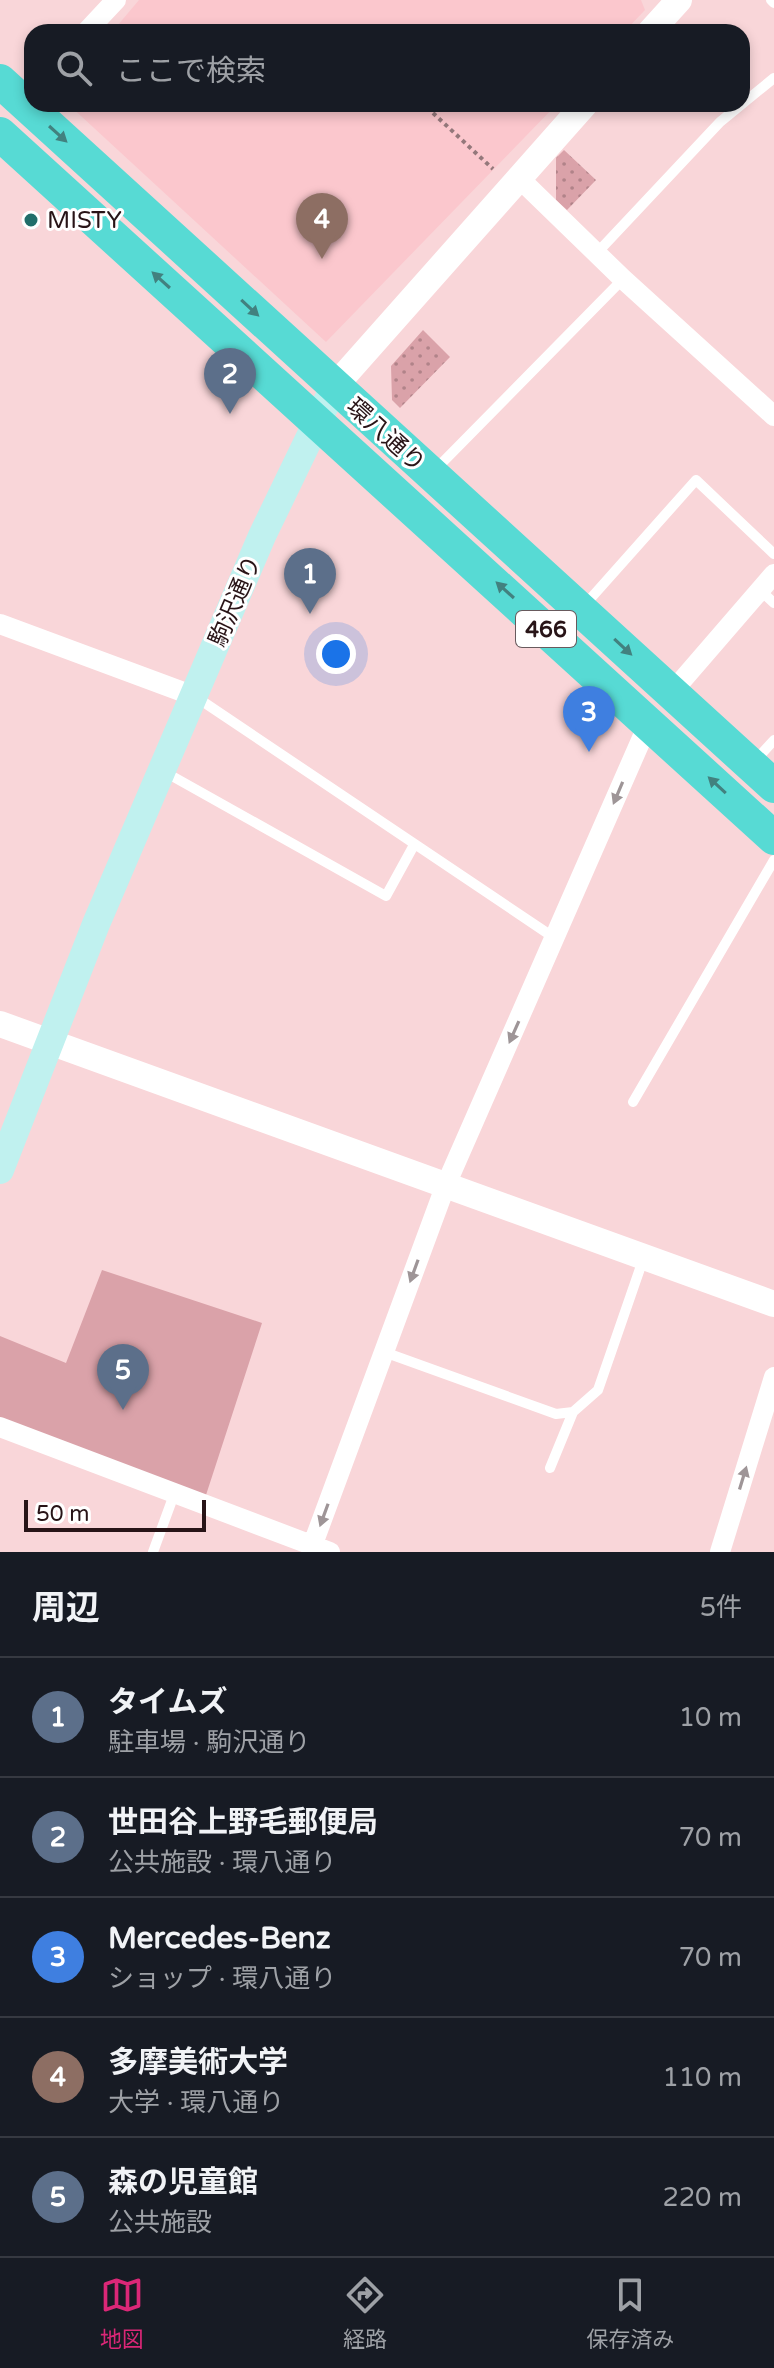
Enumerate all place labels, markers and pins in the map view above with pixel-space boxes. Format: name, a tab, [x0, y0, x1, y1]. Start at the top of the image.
pin: 4	[296, 193, 348, 259]
place label: MISTY	[47, 206, 122, 235]
marker: MISTY	[22, 211, 40, 229]
pin: 2	[204, 348, 256, 414]
pin: 1	[284, 548, 336, 614]
pin: 3	[563, 686, 615, 752]
pin: 5	[97, 1344, 149, 1410]

